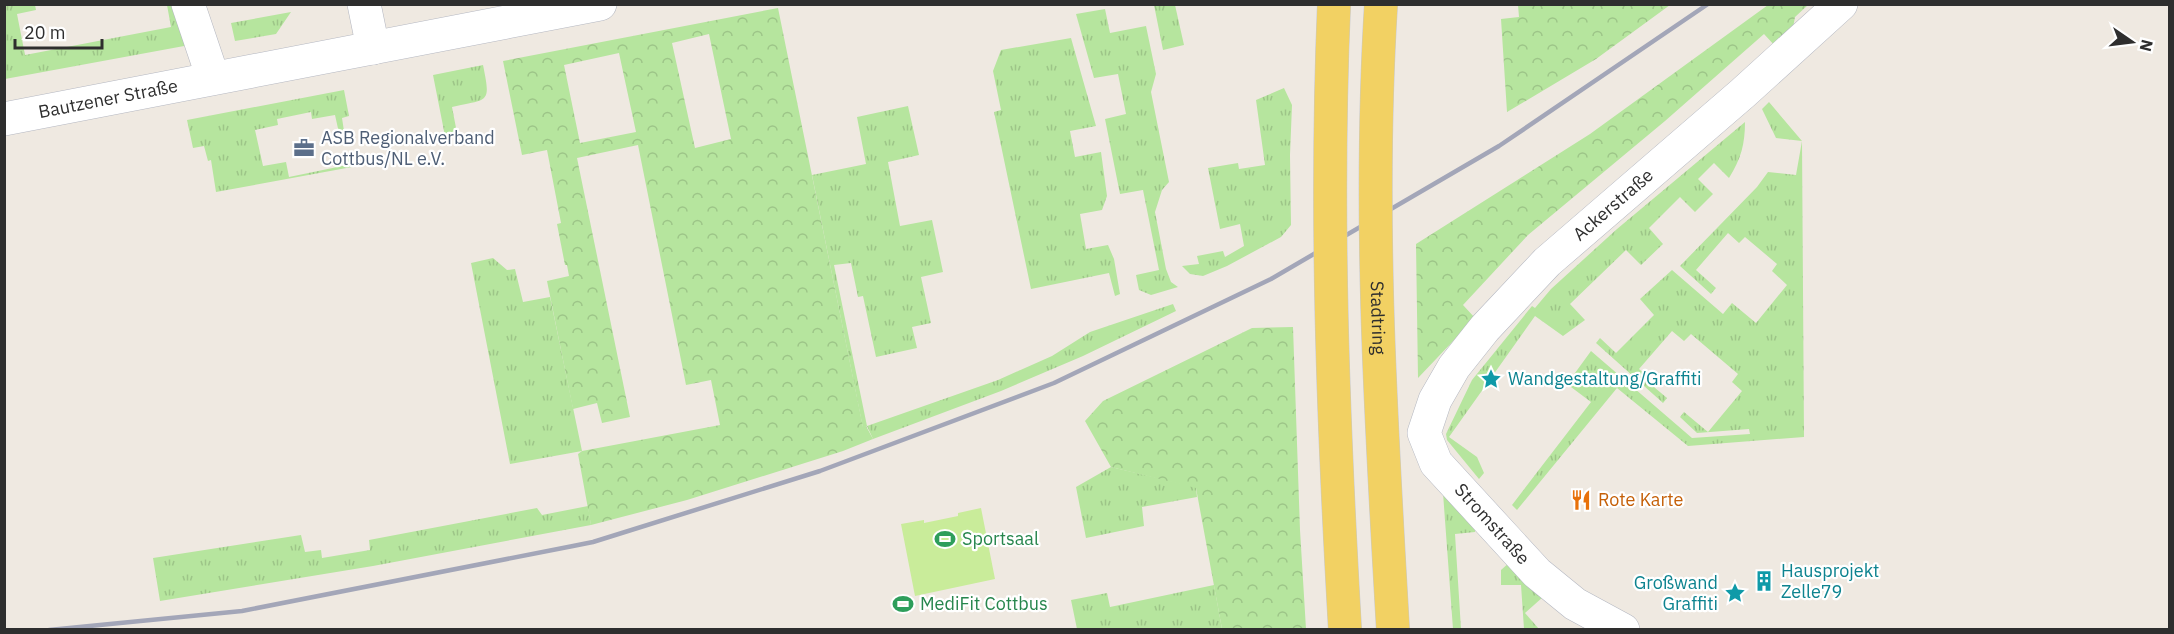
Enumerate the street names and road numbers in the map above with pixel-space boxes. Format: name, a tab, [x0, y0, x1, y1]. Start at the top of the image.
street label: Bautzener Straße	[36, 74, 180, 123]
street label: Ackerstraße	[1568, 163, 1658, 245]
street label: Stadtring	[1366, 281, 1391, 356]
street label: Stromstraße	[1450, 478, 1535, 569]

